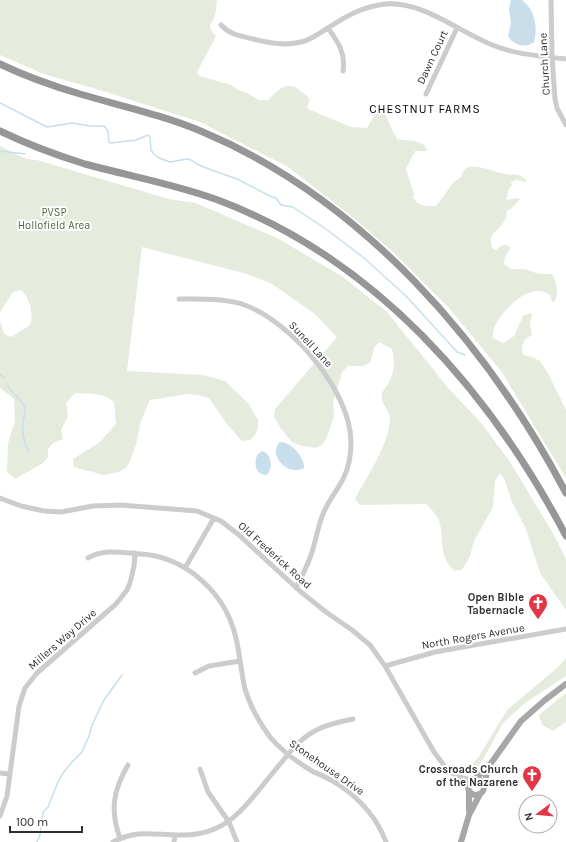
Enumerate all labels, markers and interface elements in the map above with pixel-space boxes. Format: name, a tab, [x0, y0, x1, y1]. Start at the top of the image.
street label: Dawn Court	[414, 28, 451, 86]
street label: Church Lane	[536, 32, 553, 95]
district label: CHESTNUT FARMS	[369, 102, 481, 116]
park label: PVSP Hollofield Area	[18, 206, 90, 232]
street label: Sunell Lane	[286, 319, 335, 370]
street label: Old Frederick Road	[235, 519, 314, 592]
place label: Open Bible Tabernacle	[468, 591, 524, 617]
church icon: Open Bible Tabernacle	[527, 592, 549, 620]
street label: Millers Way Drive	[26, 606, 99, 672]
street label: North Rogers Avenue	[421, 621, 526, 652]
street label: Stonehouse Drive	[287, 737, 367, 798]
place label: Crossroads Church of the Nazarene	[419, 763, 518, 789]
church icon: Crossroads Church of the Nazarene	[521, 764, 543, 792]
north arrow	[518, 794, 558, 834]
scale bar	[10, 808, 82, 834]
text: N	[522, 811, 536, 822]
text: 100 m	[16, 815, 48, 829]

